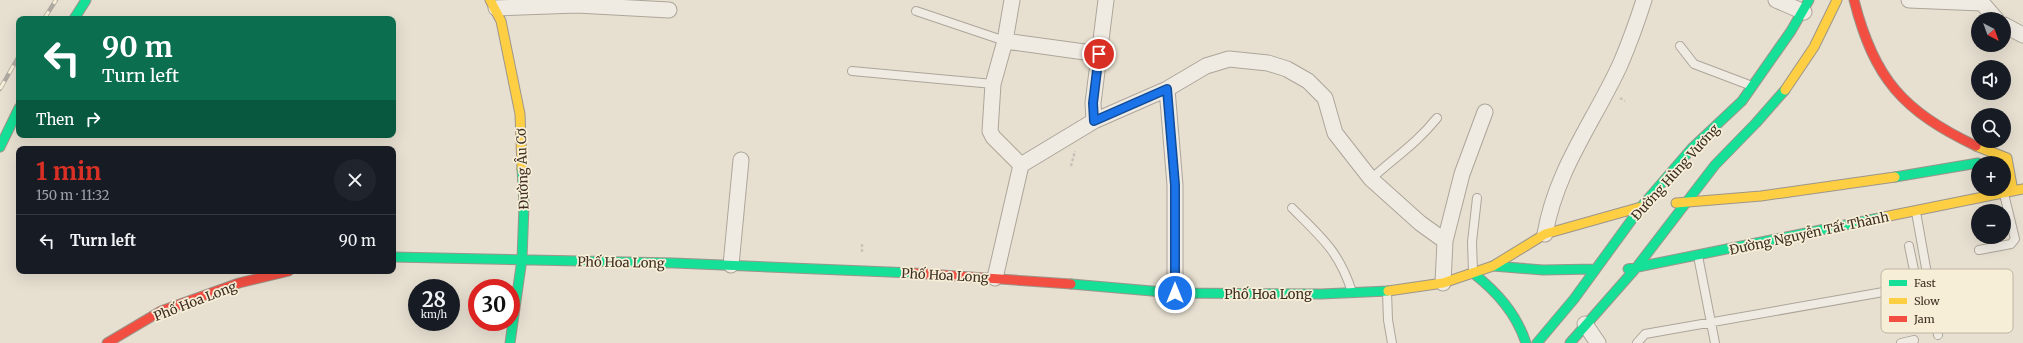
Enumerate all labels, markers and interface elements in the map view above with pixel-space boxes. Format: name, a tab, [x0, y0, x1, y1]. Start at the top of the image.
north arrow	[1971, 12, 2011, 52]
map controls	[1971, 12, 2011, 244]
text: 90 m	[102, 29, 173, 65]
icon: left	[36, 32, 88, 84]
pin	[1082, 37, 1116, 71]
icon: arrive	[1088, 43, 1110, 65]
button: sound	[1971, 60, 2011, 100]
text: Turn left	[102, 64, 179, 87]
icon: right	[82, 108, 104, 130]
button: search	[1971, 108, 2011, 148]
text: Then	[36, 110, 74, 129]
street label: Đường Hùng Vương	[1628, 121, 1723, 224]
street label: Đường Âu Cơ	[512, 128, 532, 210]
text: 1 min	[36, 156, 101, 187]
button: +	[1971, 156, 2011, 196]
button: close	[334, 159, 376, 201]
text: 150 m · 11:32	[36, 187, 109, 204]
button: −	[1971, 204, 2011, 244]
street label: Đường Nguyễn Tất Thành	[1728, 207, 1891, 259]
icon: left	[36, 230, 58, 252]
text: Turn left	[70, 231, 136, 250]
text: 90 m	[339, 231, 376, 250]
street label: Phố Hoa Long	[577, 253, 665, 272]
street label: Phố Hoa Long	[901, 265, 989, 286]
legend	[1881, 269, 2013, 333]
position arrow	[1154, 272, 1196, 314]
text: Fast	[1914, 276, 1937, 290]
street label: Phố Hoa Long	[151, 278, 239, 325]
speed limit sign: 30	[468, 279, 520, 331]
street label: Phố Hoa Long	[1224, 286, 1312, 303]
text: 28	[422, 287, 446, 312]
text: Slow	[1914, 294, 1940, 308]
text: km/h	[421, 308, 447, 321]
text: Jam	[1913, 312, 1935, 326]

